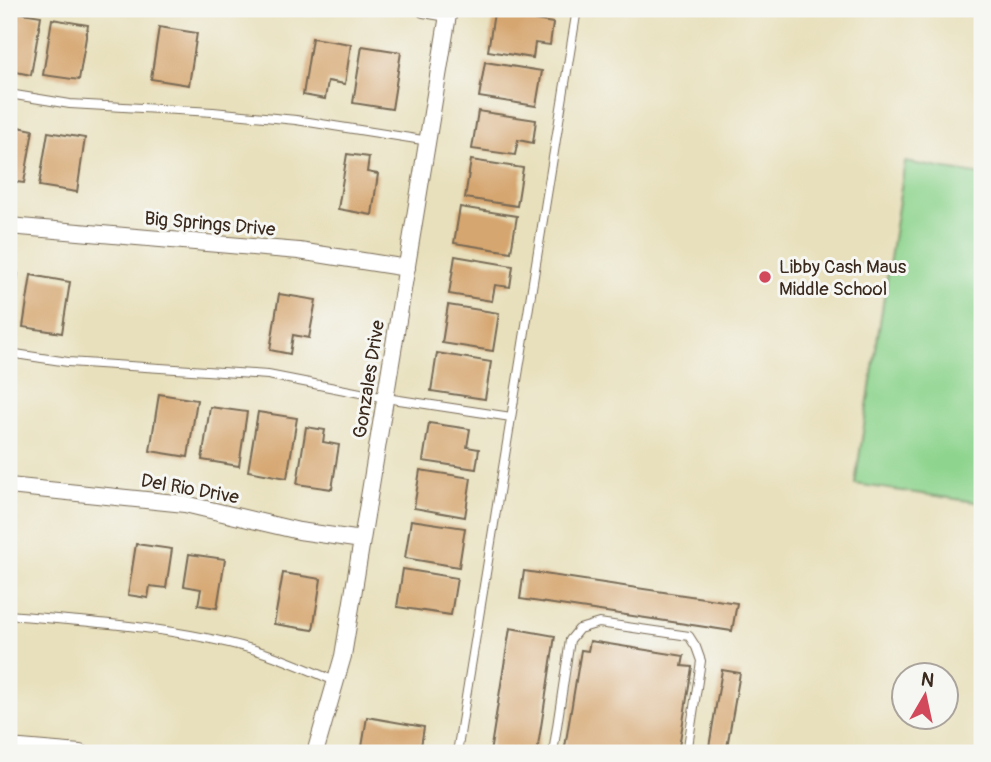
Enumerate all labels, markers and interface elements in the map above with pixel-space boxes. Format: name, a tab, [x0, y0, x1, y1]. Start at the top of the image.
street label: Big Springs Drive	[143, 206, 277, 242]
place label: Libby Cash Maus Middle School	[779, 255, 907, 301]
marker: Libby Cash Maus Middle School	[757, 269, 773, 285]
street label: Gonzales Drive	[348, 318, 390, 440]
street label: Del Rio Drive	[139, 469, 241, 510]
north arrow	[890, 660, 960, 730]
text: N	[919, 667, 936, 693]

